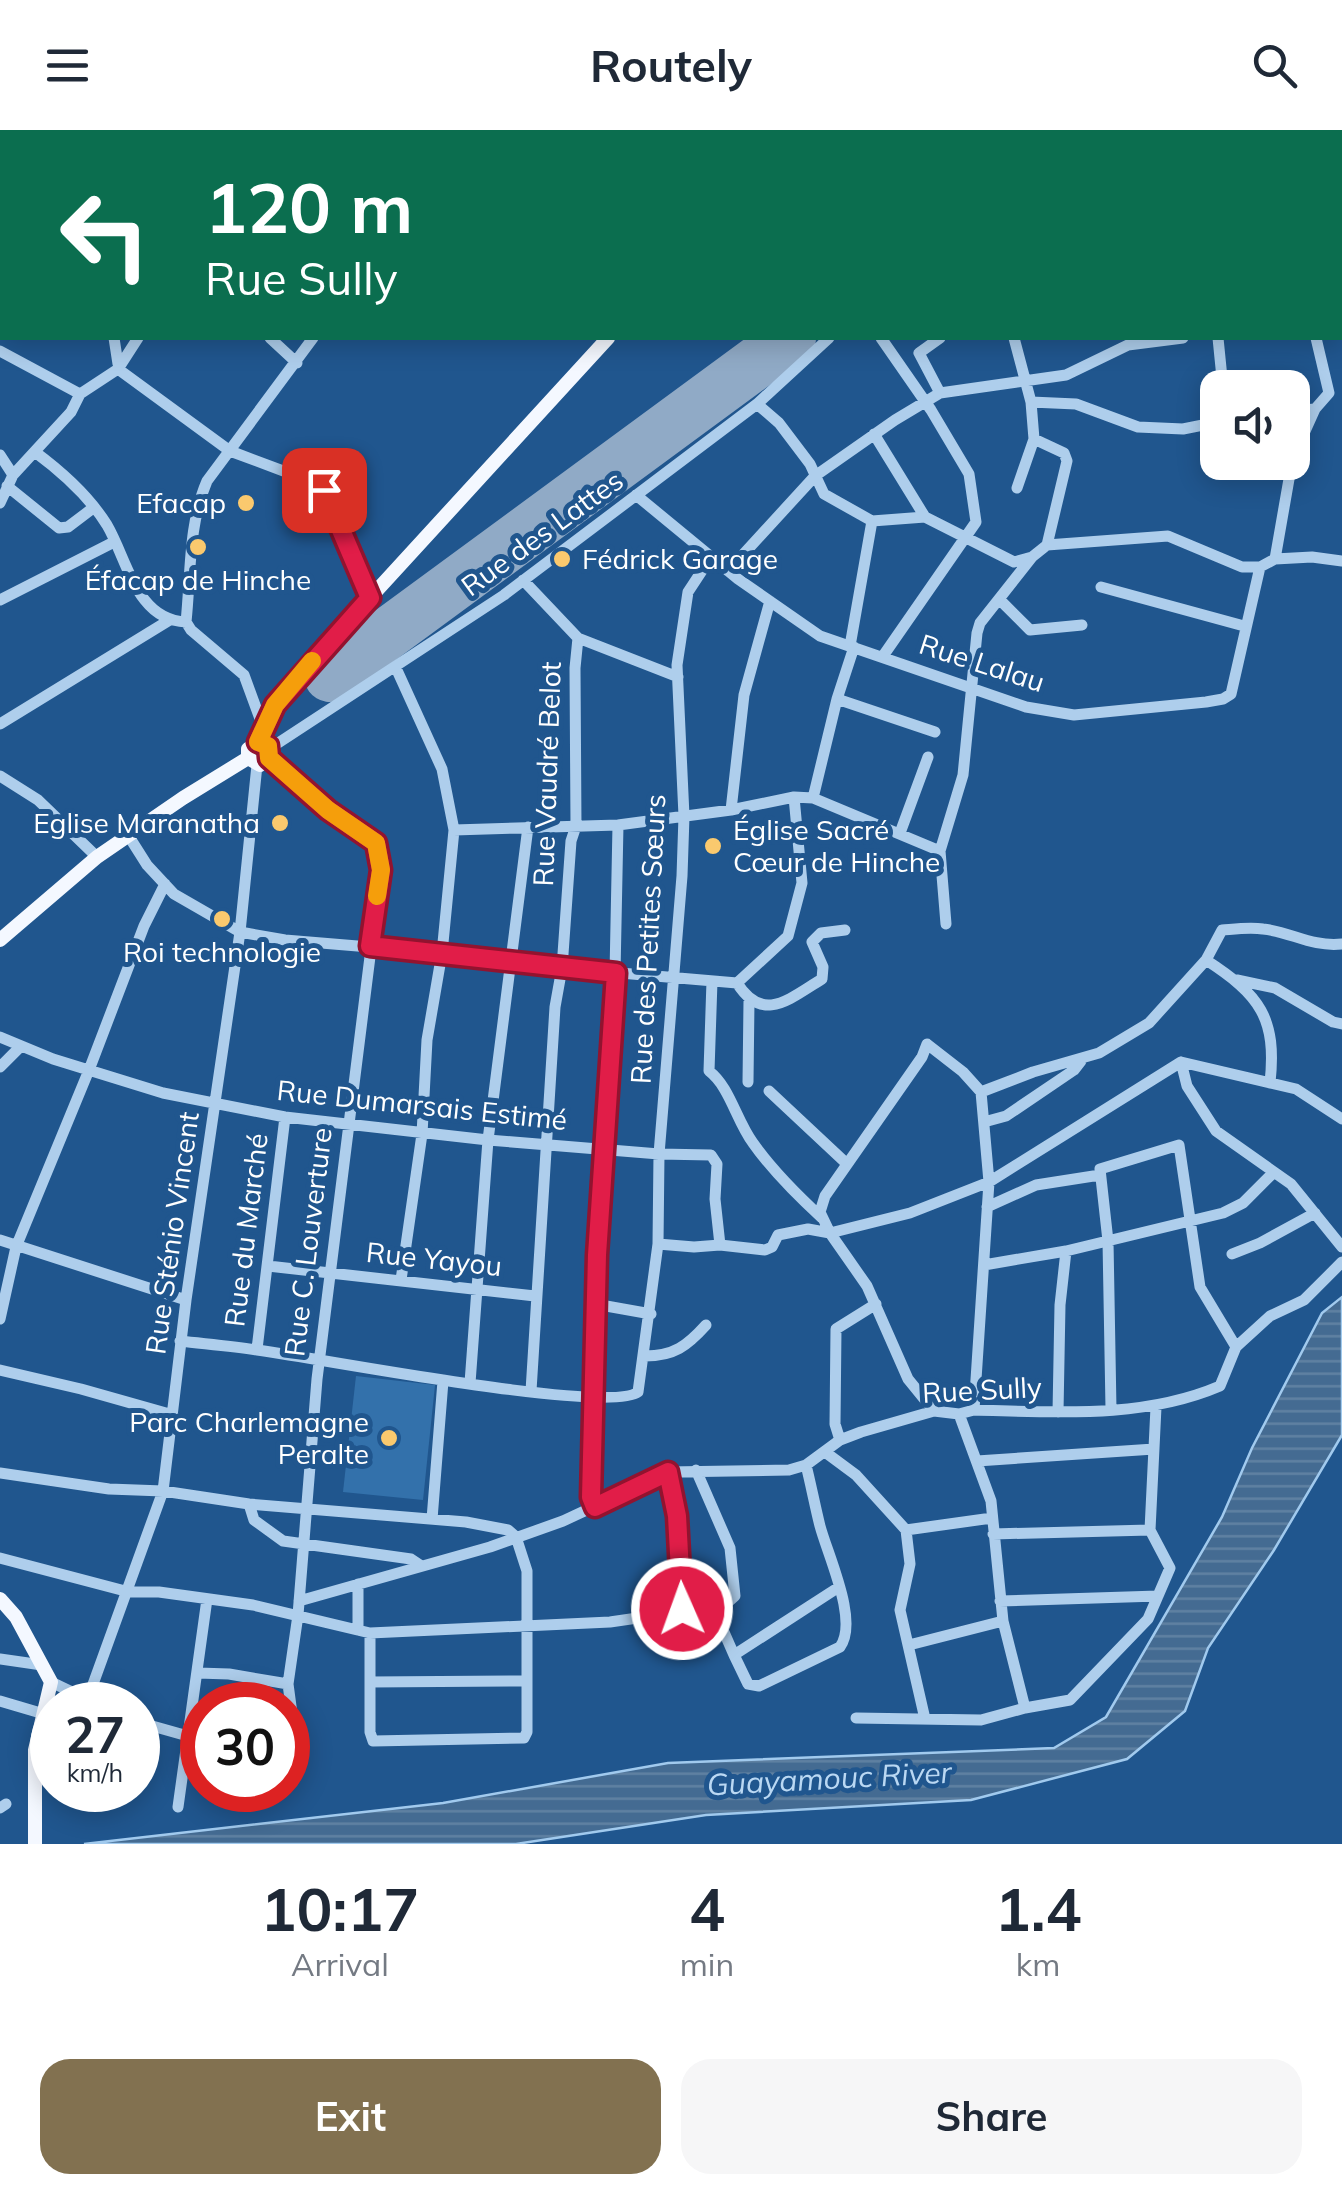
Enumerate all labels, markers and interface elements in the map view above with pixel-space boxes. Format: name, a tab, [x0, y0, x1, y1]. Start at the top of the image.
text: Routely	[590, 37, 752, 93]
icon: menu	[40, 38, 95, 93]
icon: search	[1247, 38, 1302, 93]
text: 120 m	[205, 163, 413, 251]
icon: left	[40, 170, 170, 300]
text: Rue Sully	[205, 250, 398, 306]
map controls	[1200, 370, 1310, 480]
button: sound	[1200, 370, 1310, 480]
pin	[282, 448, 367, 533]
street label: Rue des Lattes	[454, 462, 629, 603]
icon: arrive	[297, 463, 352, 518]
place label: Efacap	[136, 485, 226, 520]
marker: Efacap	[235, 492, 257, 514]
marker: Éfacap de Hinche	[187, 536, 209, 558]
place label: Fédrick Garage	[582, 541, 778, 576]
marker: Fédrick Garage	[551, 548, 573, 570]
place label: Éfacap de Hinche	[85, 562, 311, 597]
street label: Rue Lalau	[915, 626, 1049, 699]
street label: Rue Vaudré Belot	[525, 661, 568, 887]
street label: Rue des Petites Sœurs	[622, 793, 673, 1085]
place label: Eglise Maranatha	[33, 805, 260, 840]
marker: Eglise Maranatha	[269, 812, 291, 834]
place label: Église Sacré Cœur de Hinche	[733, 812, 940, 879]
marker: Église Sacré Cœur de Hinche	[702, 835, 724, 857]
marker: Roi technologie	[211, 908, 233, 930]
place label: Roi technologie	[123, 934, 321, 969]
street label: Rue Dumarsais Estimé	[275, 1072, 569, 1137]
street label: Rue Sténio Vincent	[137, 1109, 206, 1356]
street label: Rue C. Louverture	[276, 1125, 339, 1358]
street label: Rue du Marché	[216, 1131, 275, 1329]
street label: Rue Yayou	[364, 1234, 504, 1283]
street label: Rue Sully	[921, 1369, 1043, 1410]
place label: Parc Charlemagne Peralte	[129, 1404, 369, 1471]
marker: Parc Charlemagne Peralte	[378, 1427, 400, 1449]
position arrow	[630, 1557, 734, 1661]
speed limit sign: 30	[180, 1682, 310, 1812]
text: 27	[65, 1703, 125, 1766]
water label: Guayamouc River	[706, 1753, 953, 1803]
text: km/h	[67, 1757, 123, 1788]
text: 10:17	[260, 1871, 419, 1946]
text: 4	[689, 1871, 725, 1946]
text: 1.4	[995, 1871, 1082, 1946]
text: Arrival	[291, 1944, 389, 1984]
text: min	[680, 1944, 734, 1984]
text: km	[1016, 1944, 1060, 1984]
button: Exit	[40, 2059, 661, 2174]
button: Share	[681, 2059, 1302, 2174]

